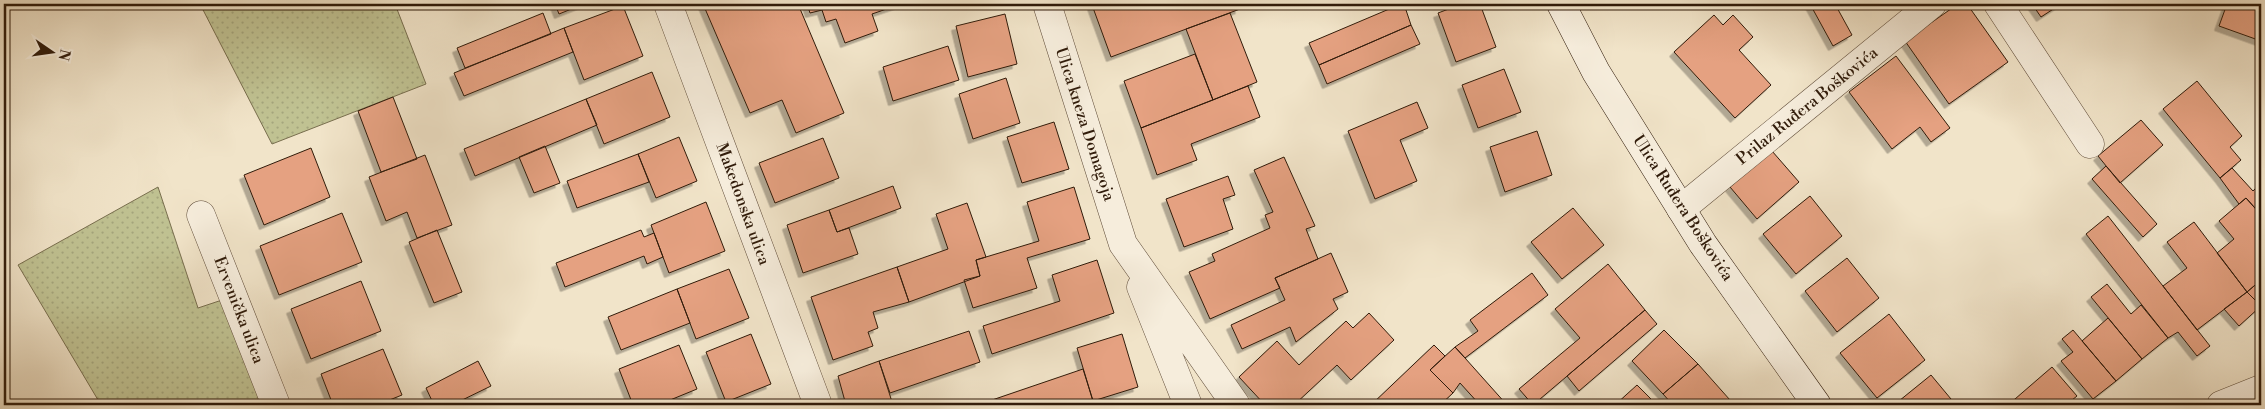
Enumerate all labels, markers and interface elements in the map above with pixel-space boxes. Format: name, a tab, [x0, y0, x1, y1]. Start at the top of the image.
north arrow	[28, 28, 78, 78]
street label: Prilaz Ruđera Boškovića	[1732, 42, 1883, 169]
street label: Ulica kneza Domagoja	[1051, 45, 1120, 204]
text: N	[54, 47, 74, 62]
street label: Ulica Ruđera Boškovića	[1628, 131, 1738, 286]
street label: Makedonska ulica	[712, 140, 775, 269]
street label: Ervenička ulica	[209, 254, 269, 367]

